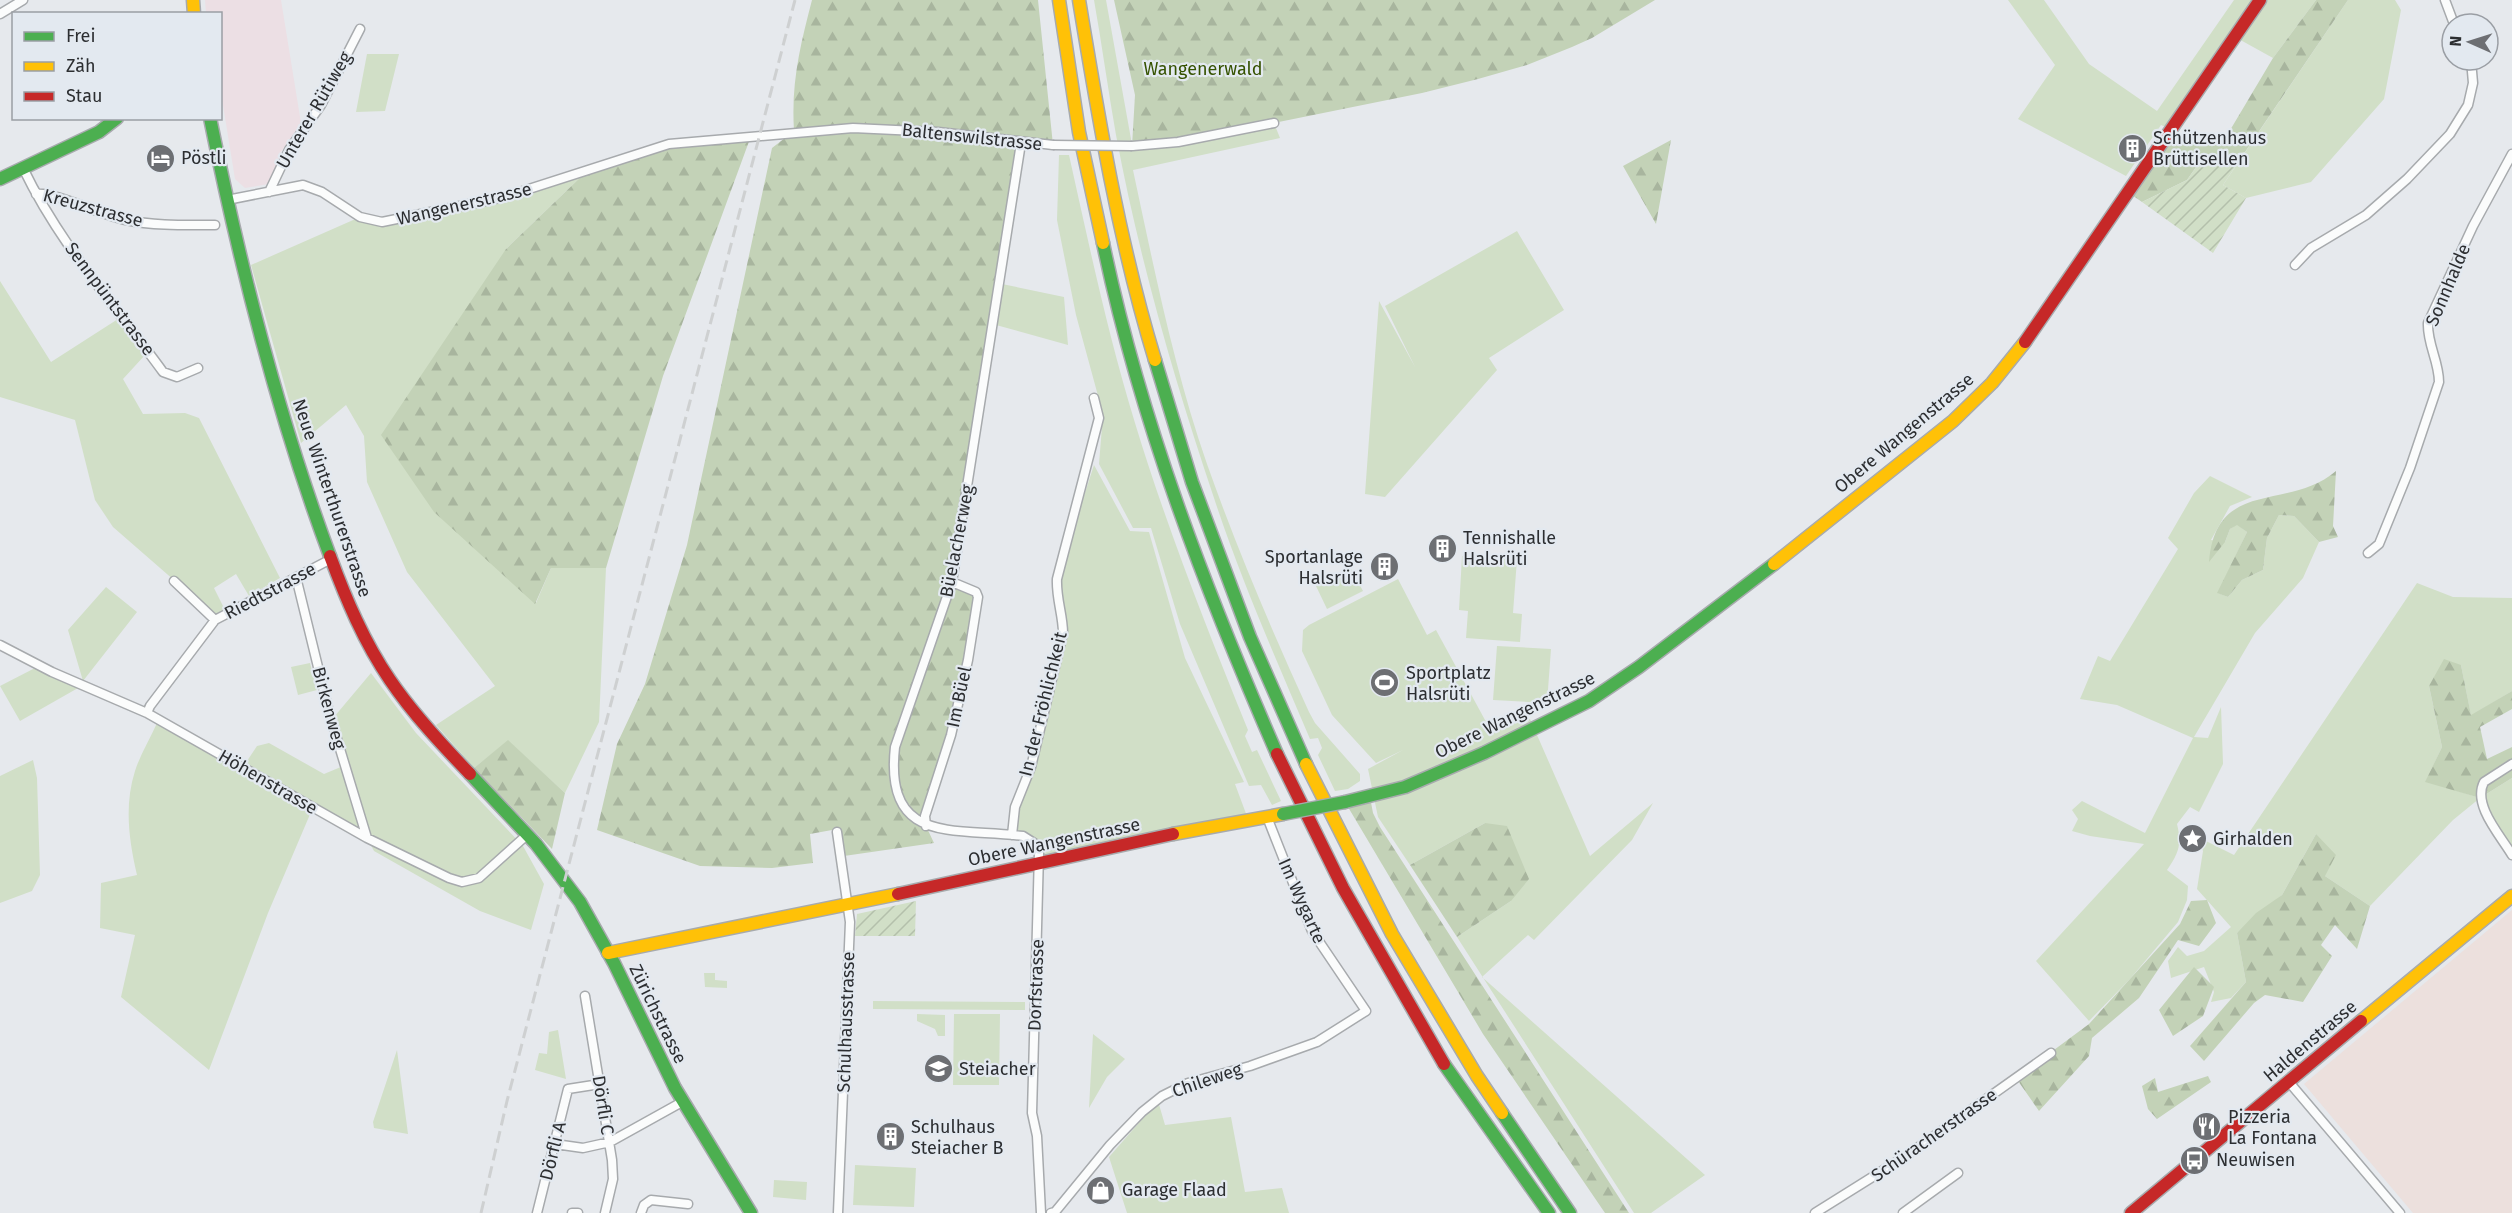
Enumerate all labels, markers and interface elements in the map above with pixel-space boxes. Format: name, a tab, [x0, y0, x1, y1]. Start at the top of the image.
legend	[12, 12, 222, 120]
north arrow	[2440, 12, 2500, 72]
text: Frei	[66, 25, 96, 47]
text: N	[2446, 35, 2465, 47]
street label: Unterer Rütiweg	[272, 47, 357, 172]
text: Zäh	[66, 55, 95, 77]
park label: Wangenerwald	[1143, 58, 1263, 80]
text: Stau	[66, 85, 102, 107]
street label: Baltenswilstrasse	[901, 119, 1043, 155]
place label: Schützenhaus Brüttisellen	[2153, 127, 2266, 170]
building icon: Schützenhaus Brüttisellen	[2116, 132, 2148, 164]
hotel icon: Pöstli	[144, 142, 176, 174]
place label: Pöstli	[181, 147, 227, 169]
street label: Wangenerstrasse	[394, 178, 534, 230]
street label: Kreuzstrasse	[41, 184, 145, 232]
street label: Sennpüntstrasse	[60, 238, 160, 360]
street label: Sonnhalde	[2421, 241, 2475, 329]
street label: Obere Wangenstrasse	[1830, 368, 1978, 498]
street label: Neue Winterthurerstrasse	[288, 396, 376, 600]
street label: Büelacherweg	[935, 482, 979, 599]
place label: Tennishalle Halsrüti	[1463, 527, 1556, 570]
building icon: Tennishalle Halsrüti	[1426, 532, 1458, 564]
place label: Sportanlage Halsrüti	[1265, 546, 1363, 589]
building icon: Sportanlage Halsrüti	[1368, 551, 1400, 583]
street label: Riedtstrasse	[221, 558, 319, 624]
street label: In der Fröhlichkeit	[1014, 629, 1072, 779]
place label: Sportplatz Halsrüti	[1406, 662, 1491, 705]
street label: Birkenweg	[307, 664, 351, 752]
street label: Im Büel	[942, 664, 976, 730]
sports icon: Sportplatz Halsrüti	[1369, 667, 1401, 699]
street label: Obere Wangenstrasse	[1431, 667, 1599, 763]
street label: Höhenstrasse	[214, 745, 322, 819]
street label: Obere Wangenstrasse	[966, 813, 1142, 871]
place icon: Girhalden	[2176, 823, 2208, 855]
place label: Girhalden	[2213, 828, 2293, 850]
street label: Im Wygarte	[1273, 855, 1331, 947]
street label: Dorfstrasse	[1023, 939, 1049, 1031]
street label: Schulhausstrasse	[833, 951, 859, 1093]
street label: Zürichstrasse	[624, 961, 692, 1067]
street label: Haldenstrasse	[2259, 995, 2361, 1087]
school or university icon: Steiacher	[922, 1053, 954, 1085]
place label: Steiacher	[959, 1058, 1036, 1080]
street label: Chileweg	[1169, 1058, 1246, 1102]
street label: Dörfli C	[587, 1074, 619, 1136]
street label: Schüracherstrasse	[1867, 1083, 2001, 1187]
place label: Pizzeria La Fontana	[2228, 1106, 2317, 1149]
restaurant icon: Pizzeria La Fontana	[2191, 1111, 2223, 1143]
place label: Schulhaus Steiacher B	[911, 1116, 1003, 1159]
street label: Dörfli A	[535, 1119, 571, 1183]
building icon: Schulhaus Steiacher B	[874, 1121, 906, 1153]
bus stop icon: Neuwisen	[2179, 1144, 2211, 1176]
place label: Neuwisen	[2216, 1149, 2295, 1171]
shop icon: Garage Flaad	[1085, 1174, 1117, 1206]
place label: Garage Flaad	[1122, 1179, 1227, 1201]

